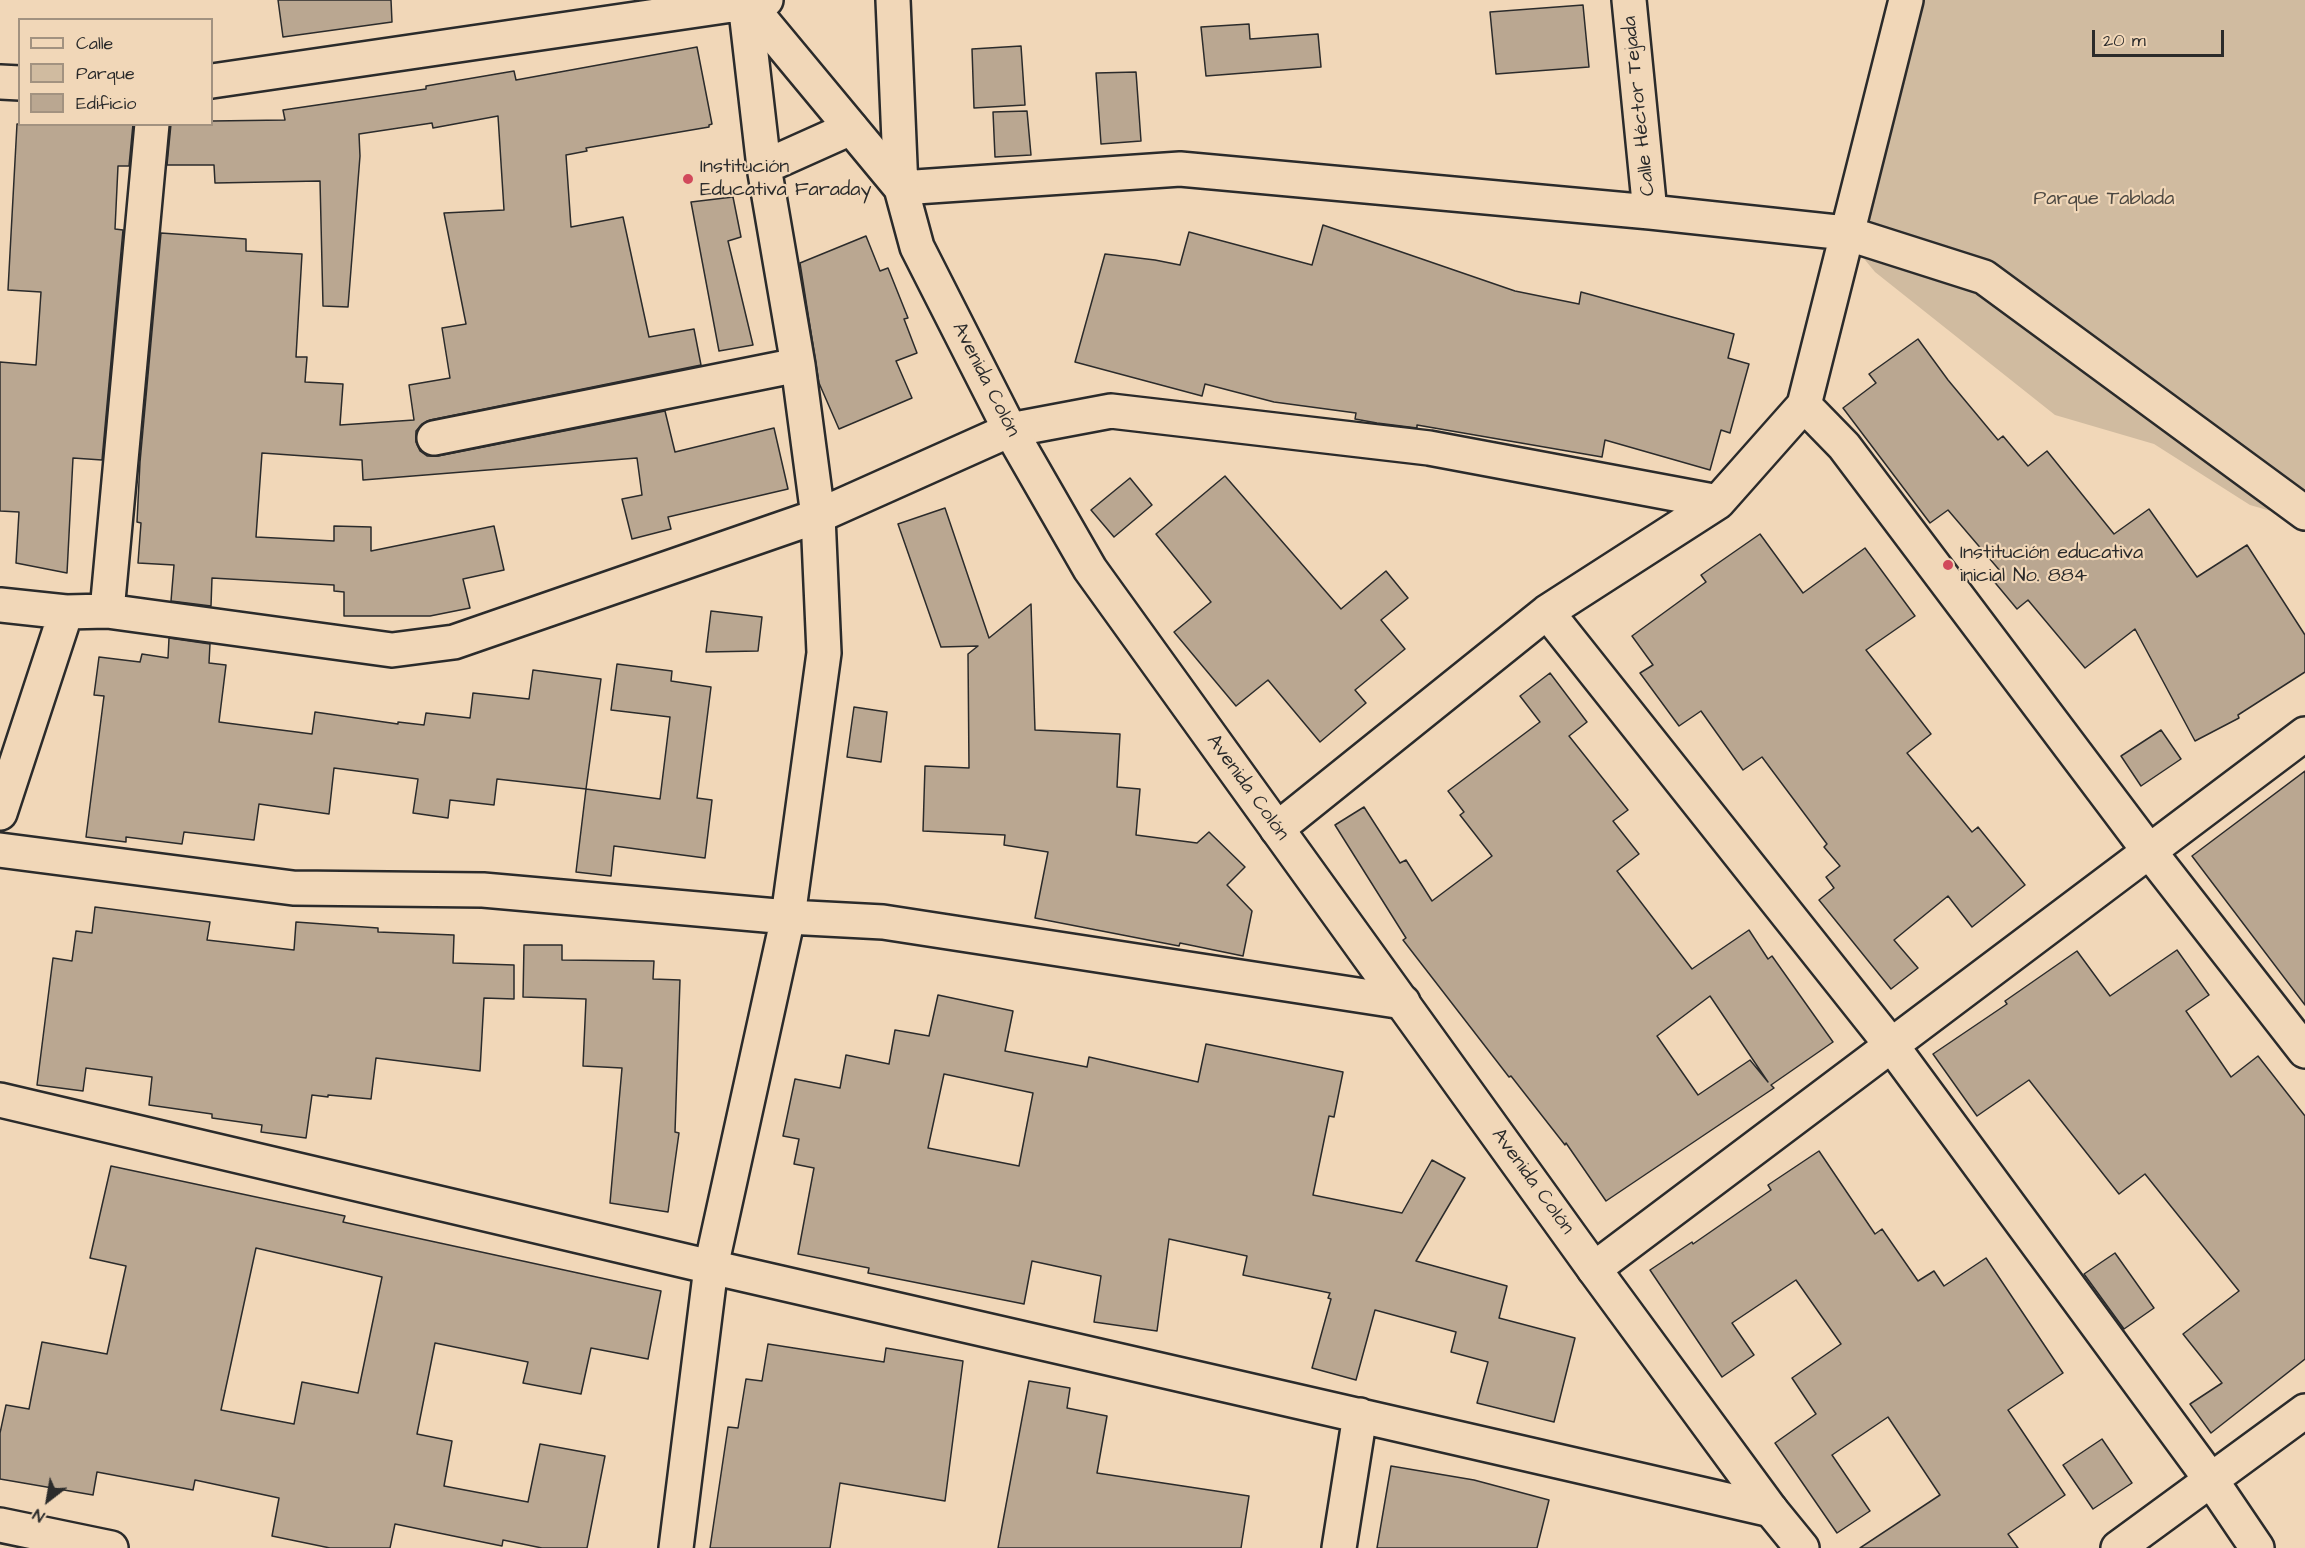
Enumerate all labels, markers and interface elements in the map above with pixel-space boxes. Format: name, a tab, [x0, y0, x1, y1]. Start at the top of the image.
street label: Calle Héctor Tejada	[1619, 15, 1661, 197]
legend	[18, 18, 213, 126]
scale bar	[2095, 18, 2227, 56]
text: 20 m	[2103, 28, 2146, 53]
text: Calle	[76, 31, 113, 56]
text: Parque	[76, 61, 135, 86]
text: Edificio	[76, 91, 136, 116]
place label: Institución Educativa Faraday	[700, 156, 871, 203]
marker: Institución Educativa Faraday	[681, 172, 695, 186]
park label: Parque Tablada	[2034, 188, 2174, 212]
street label: Avenida Colón	[946, 319, 1024, 441]
place label: Institución educativa inicial No. 884	[1960, 542, 2143, 589]
marker: Institución educativa inicial No. 884	[1941, 558, 1955, 572]
street label: Avenida Colón	[1200, 730, 1294, 846]
street label: Avenida Colón	[1485, 1124, 1579, 1240]
north arrow	[18, 1470, 78, 1530]
text: N	[29, 1503, 49, 1527]

